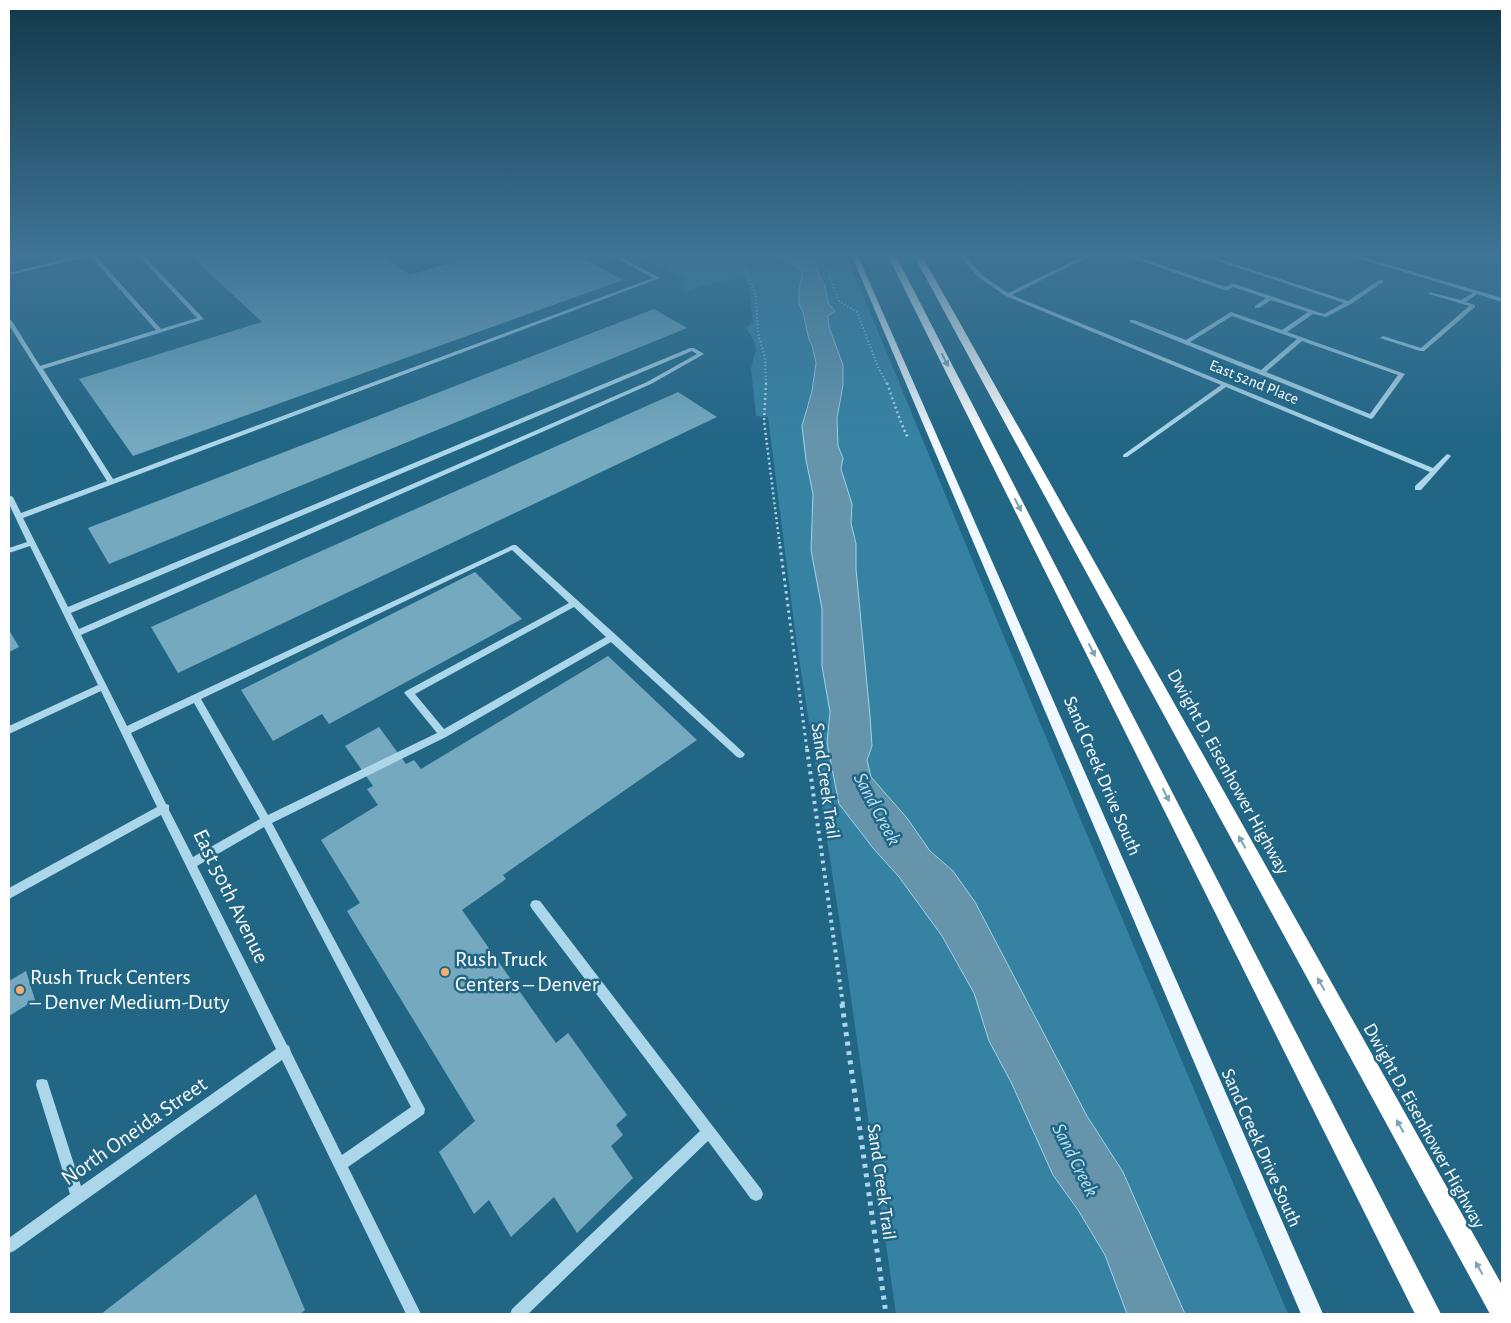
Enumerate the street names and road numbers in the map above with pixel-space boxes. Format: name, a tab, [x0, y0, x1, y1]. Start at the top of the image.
street label: East 52nd Place	[1207, 357, 1301, 407]
street label: Dwight D. Eisenhower Highway	[1164, 666, 1292, 878]
street label: Sand Creek Drive South	[1060, 694, 1144, 858]
street label: Sand Creek Trail	[807, 722, 843, 840]
street label: East 50th Avenue	[189, 825, 273, 967]
street label: Dwight D. Eisenhower Highway	[1360, 1020, 1488, 1232]
street label: Sand Creek Drive South	[1218, 1066, 1304, 1230]
street label: North Oneida Street	[57, 1073, 211, 1189]
street label: Sand Creek Trail	[863, 1123, 899, 1241]

